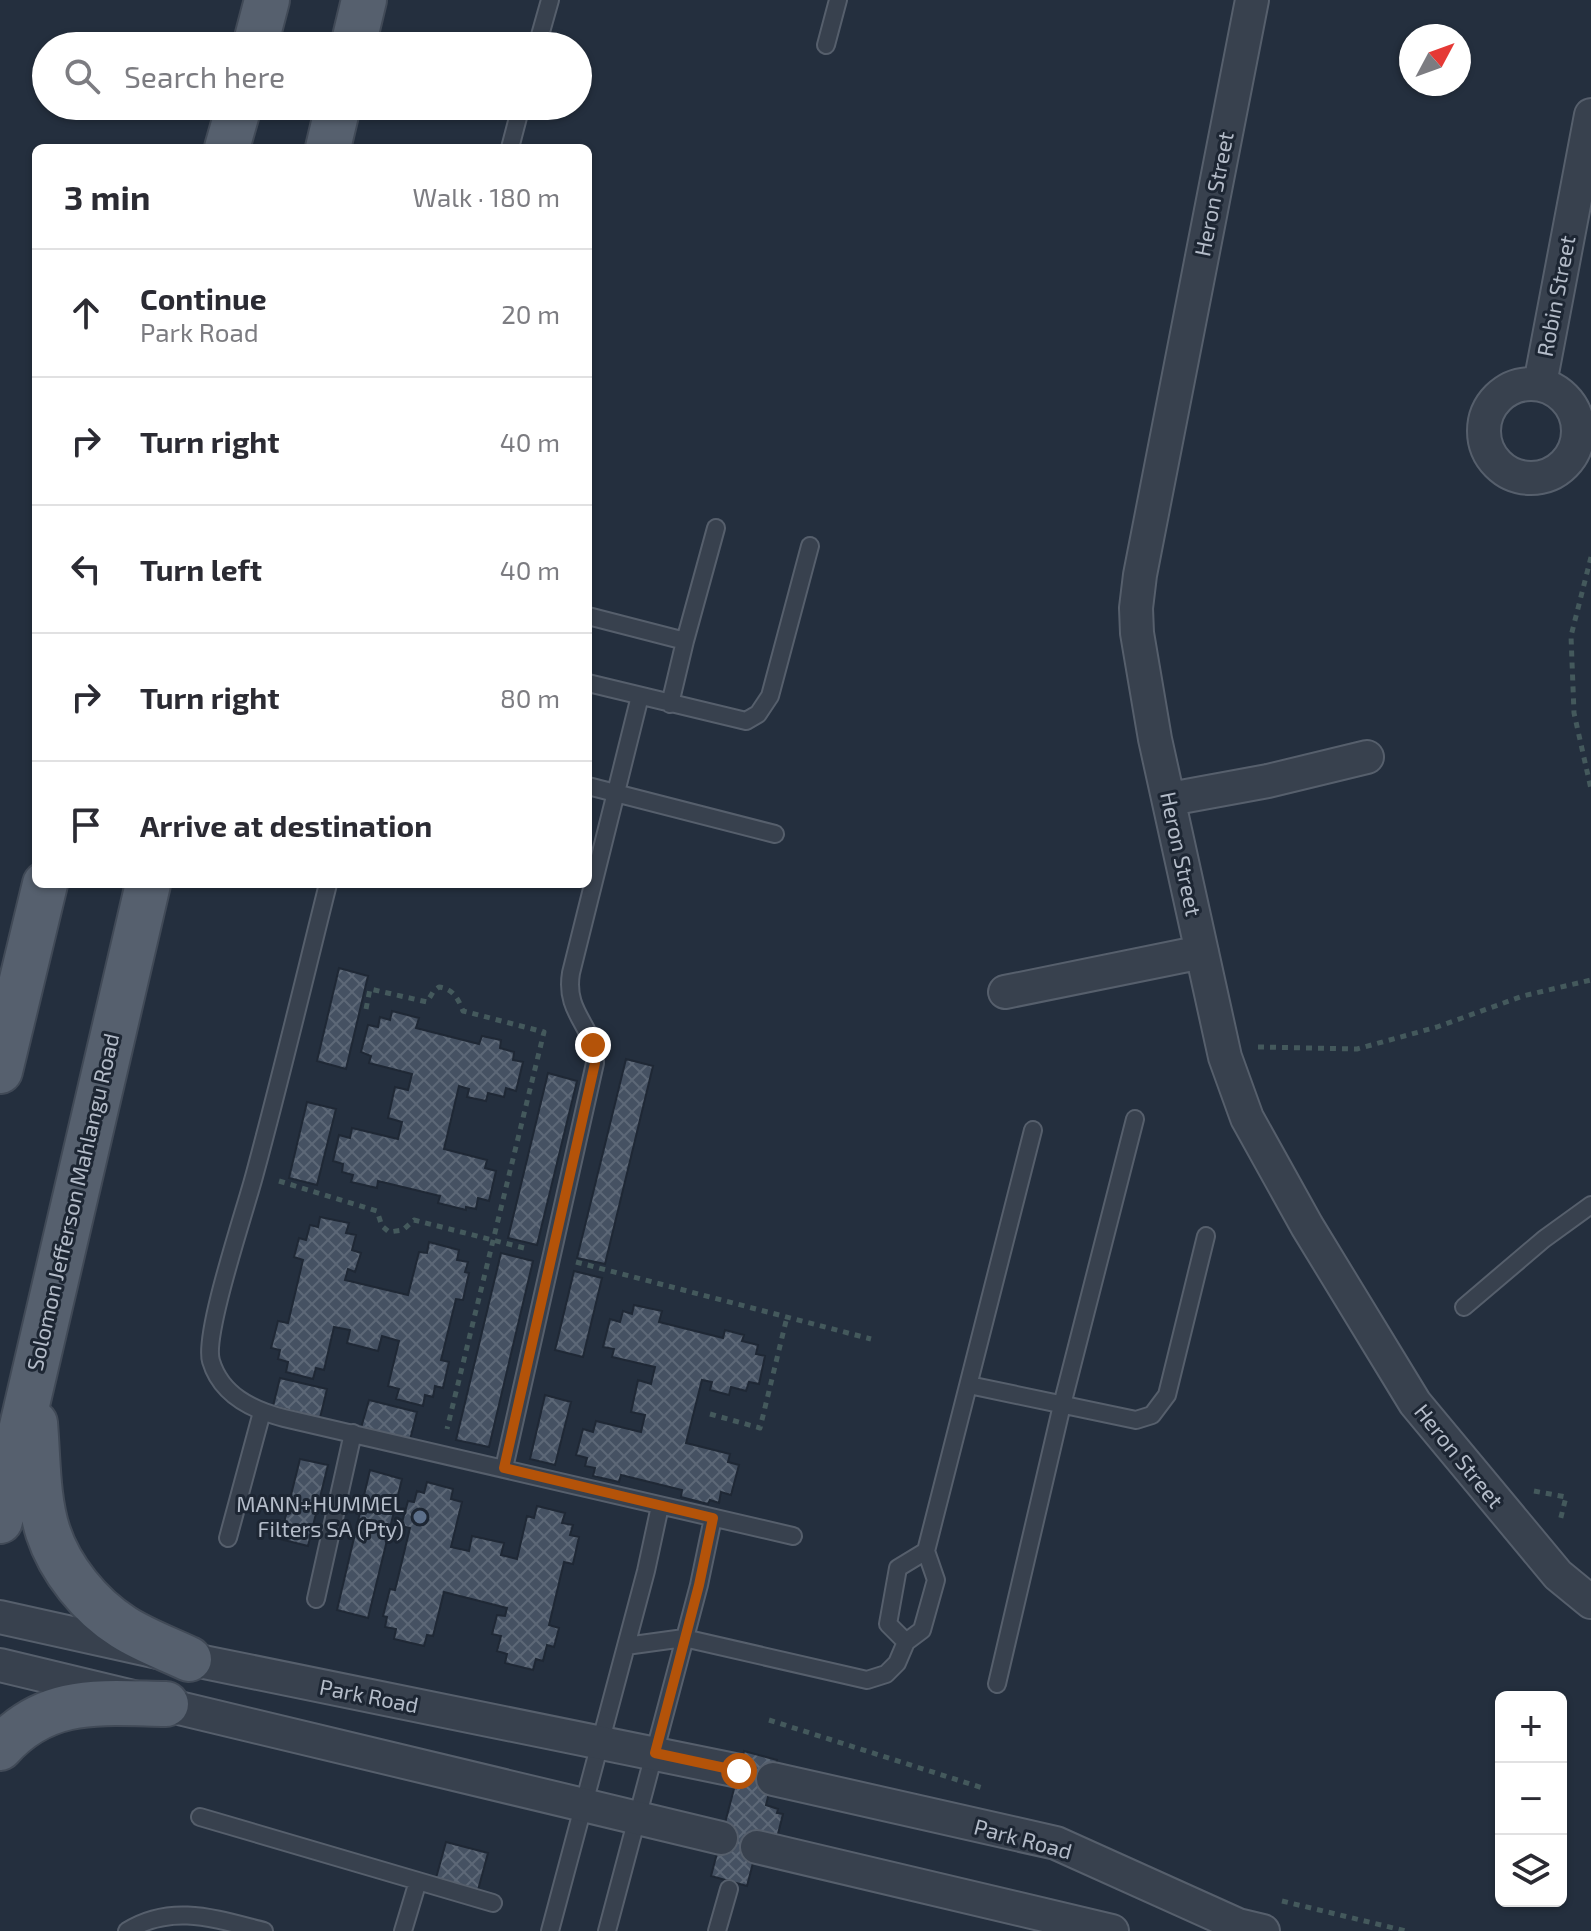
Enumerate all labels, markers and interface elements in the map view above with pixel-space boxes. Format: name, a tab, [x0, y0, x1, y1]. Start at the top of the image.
north arrow	[1399, 24, 1471, 96]
search box	[32, 32, 592, 120]
icon: search	[60, 54, 104, 98]
text: Search here	[124, 58, 285, 94]
street label: Heron Street	[1188, 129, 1238, 258]
text: 3 min	[64, 176, 150, 217]
text: Walk · 180 m	[413, 181, 560, 212]
street label: Robin Street	[1531, 233, 1579, 359]
text: Continue	[140, 280, 267, 316]
icon: ahead	[64, 291, 108, 335]
text: 20 m	[501, 298, 560, 329]
text: Park Road	[140, 316, 259, 347]
icon: right	[64, 419, 108, 463]
text: Turn right	[140, 423, 280, 459]
text: 40 m	[500, 426, 560, 457]
icon: left	[64, 547, 108, 591]
text: Turn left	[140, 551, 262, 587]
text: 40 m	[500, 554, 560, 585]
icon: right	[64, 675, 108, 719]
text: Turn right	[140, 679, 280, 715]
text: 80 m	[500, 682, 560, 713]
street label: Heron Street	[1156, 789, 1208, 918]
icon: arrive	[64, 803, 108, 847]
text: Arrive at destination	[140, 807, 432, 843]
route end	[575, 1027, 611, 1063]
street label: Solomon Jefferson Mahlangu Road	[20, 1030, 124, 1373]
street label: Heron Street	[1410, 1398, 1510, 1513]
place label: MANN+HUMMEL Filters SA (Pty)	[236, 1490, 404, 1541]
marker: MANN+HUMMEL Filters SA (Pty)	[411, 1508, 429, 1526]
street label: Park Road	[317, 1673, 421, 1717]
map controls	[1495, 1691, 1567, 1907]
button: +	[1495, 1691, 1567, 1763]
route start	[721, 1753, 757, 1789]
button: −	[1495, 1763, 1567, 1835]
street label: Park Road	[971, 1812, 1075, 1864]
button: layers	[1495, 1835, 1567, 1907]

